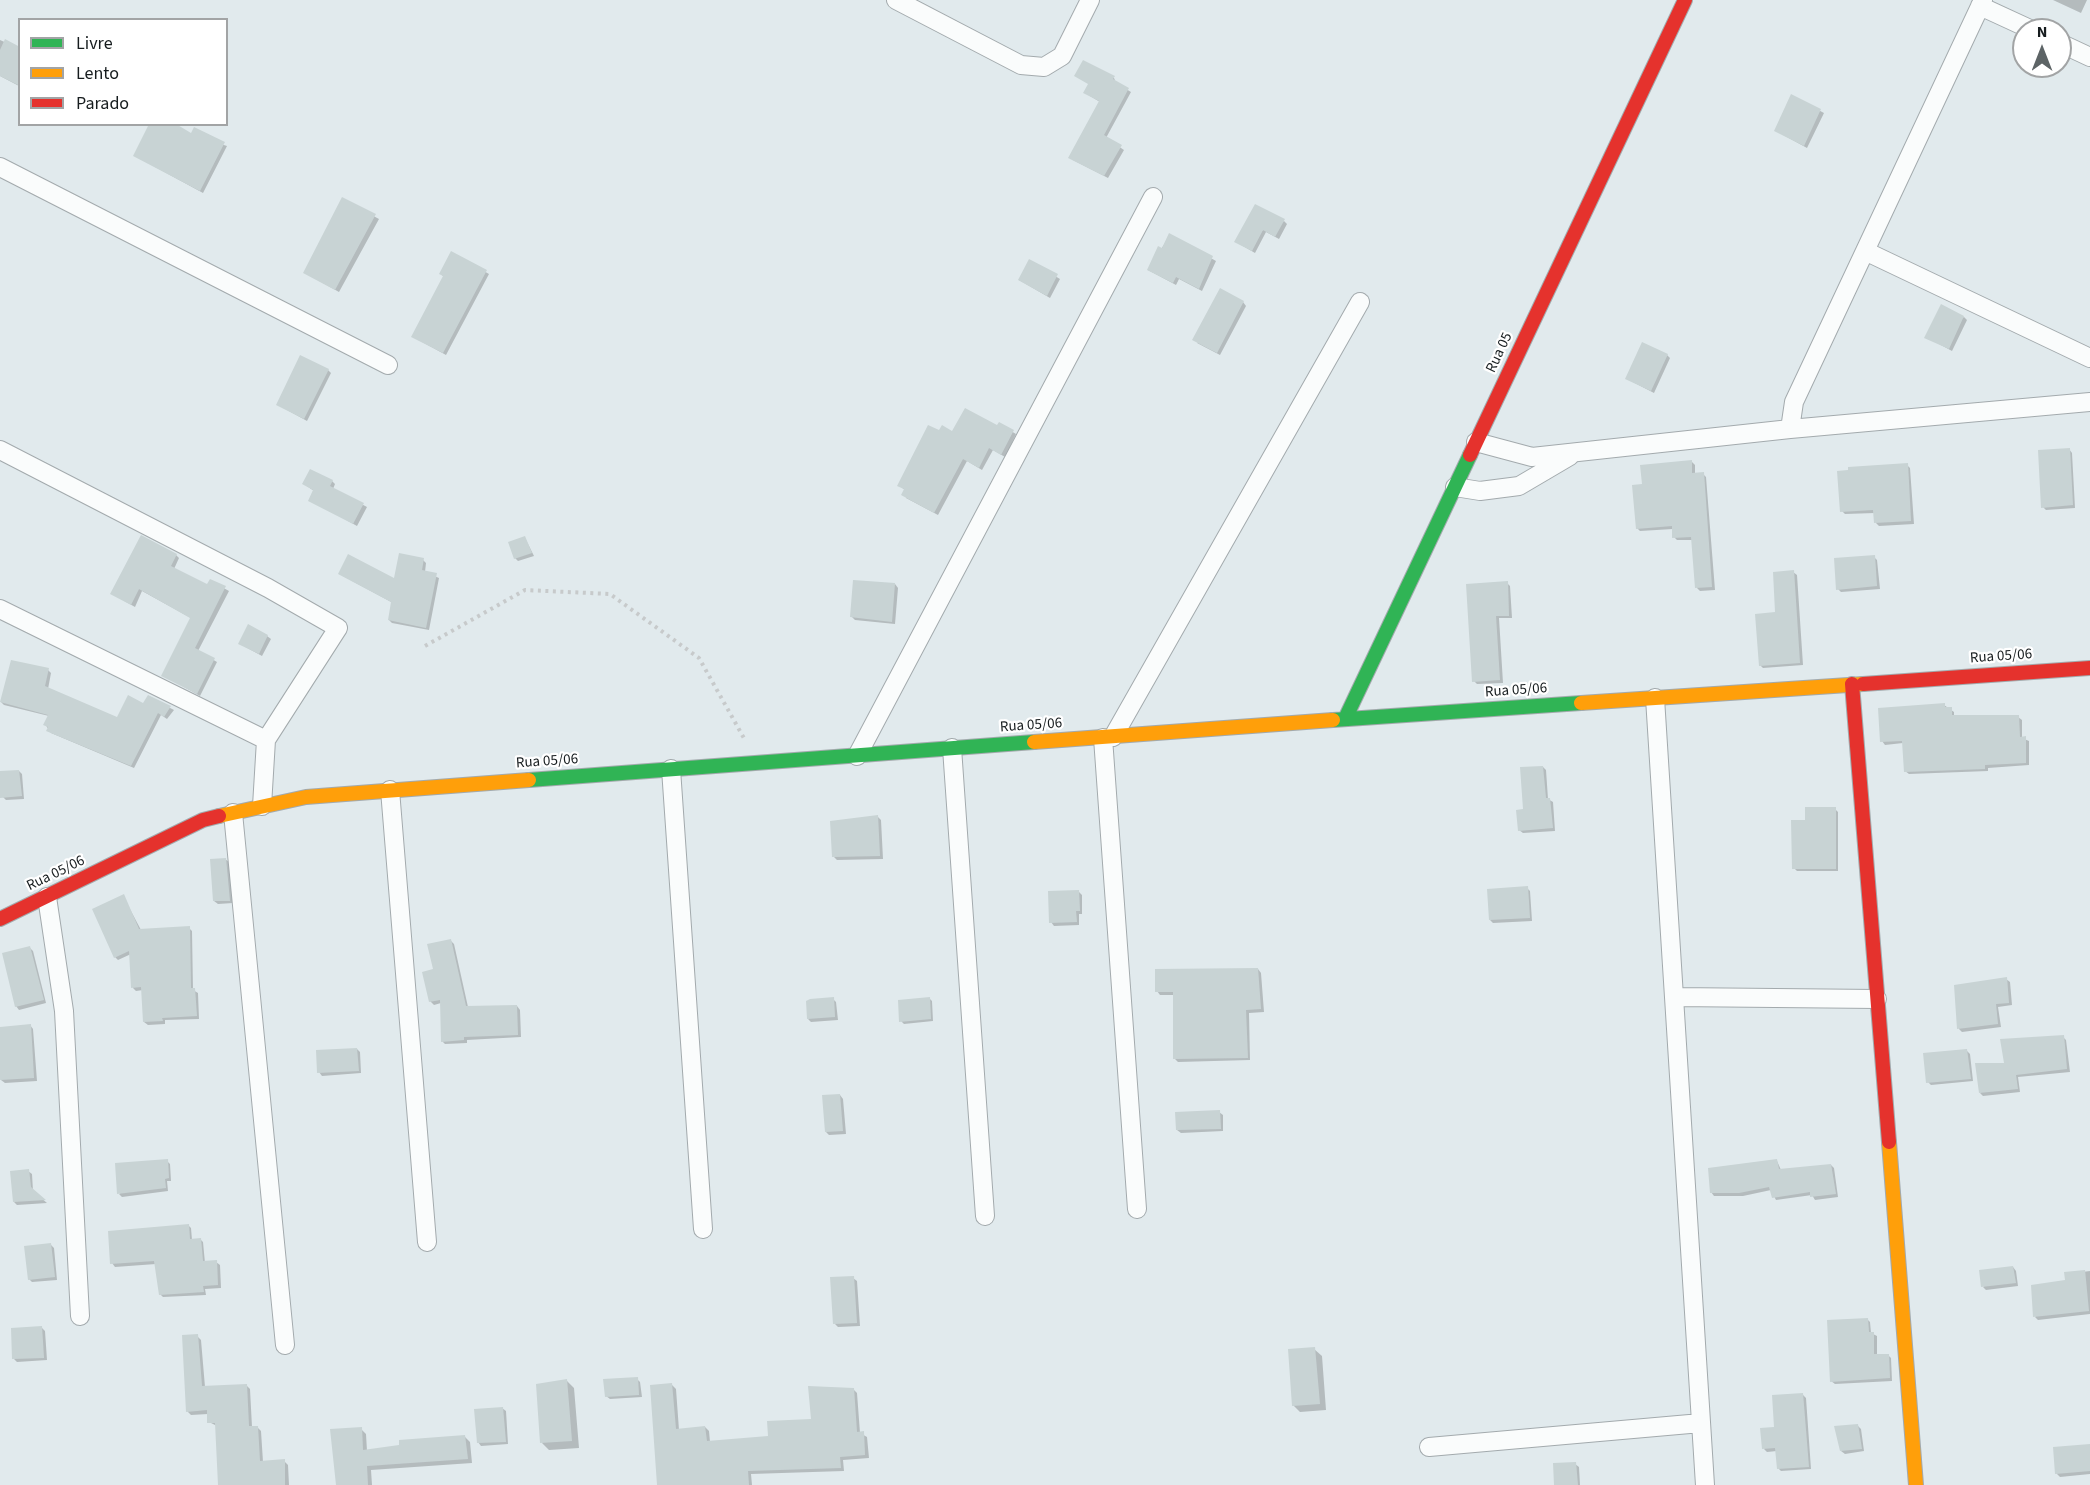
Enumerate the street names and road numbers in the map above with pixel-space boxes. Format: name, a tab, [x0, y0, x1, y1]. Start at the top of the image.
street label: Rua 05	[1483, 330, 1517, 376]
street label: Rua 05/06	[1969, 646, 2033, 668]
street label: Rua 05/06	[1484, 680, 1548, 702]
street label: Rua 05/06	[999, 715, 1063, 737]
street label: Rua 05/06	[515, 751, 579, 773]
street label: Rua 05/06	[24, 852, 88, 896]

